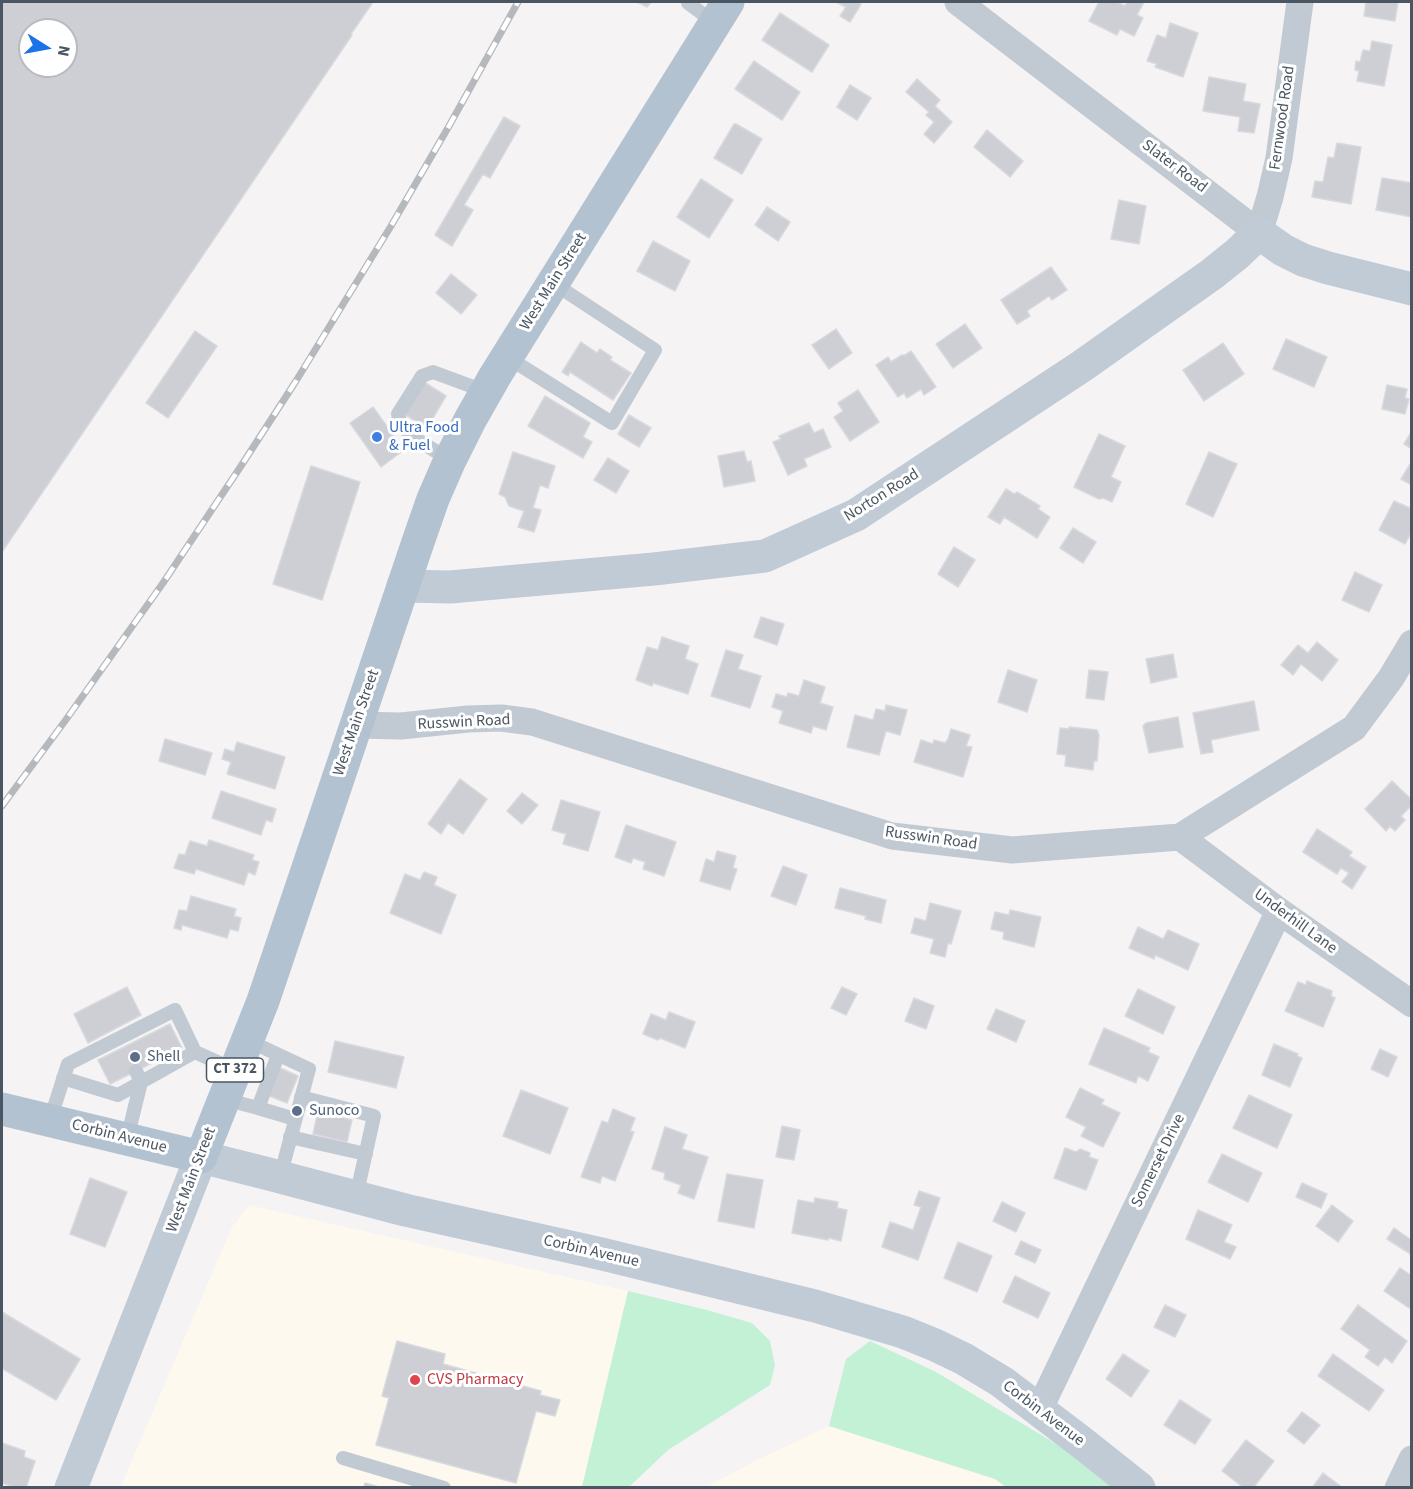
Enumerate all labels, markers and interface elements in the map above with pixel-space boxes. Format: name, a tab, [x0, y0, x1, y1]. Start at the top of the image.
north arrow	[18, 18, 78, 78]
text: N	[52, 44, 76, 58]
street label: Fernwood Road	[1266, 65, 1300, 171]
street label: Slater Road	[1138, 136, 1210, 198]
street label: West Main Street	[516, 230, 592, 334]
place label: Ultra Food & Fuel	[389, 418, 459, 456]
marker: Ultra Food & Fuel	[370, 430, 384, 444]
street label: Norton Road	[841, 465, 923, 527]
street label: West Main Street	[330, 667, 384, 779]
street label: Russwin Road	[417, 711, 511, 735]
street label: Russwin Road	[884, 823, 978, 855]
street label: Underhill Lane	[1250, 885, 1340, 959]
place label: Shell	[147, 1047, 180, 1067]
marker: Shell	[128, 1050, 142, 1064]
road number: CT 372	[206, 1058, 264, 1082]
place label: Sunoco	[309, 1101, 359, 1121]
marker: Sunoco	[290, 1104, 304, 1118]
street label: Somerset Drive	[1128, 1111, 1190, 1211]
street label: Corbin Avenue	[69, 1116, 169, 1158]
street label: West Main Street	[163, 1125, 221, 1235]
street label: Corbin Avenue	[541, 1232, 641, 1272]
place label: CVS Pharmacy	[427, 1370, 523, 1390]
marker: CVS Pharmacy	[408, 1373, 422, 1387]
street label: Corbin Avenue	[998, 1377, 1088, 1451]

